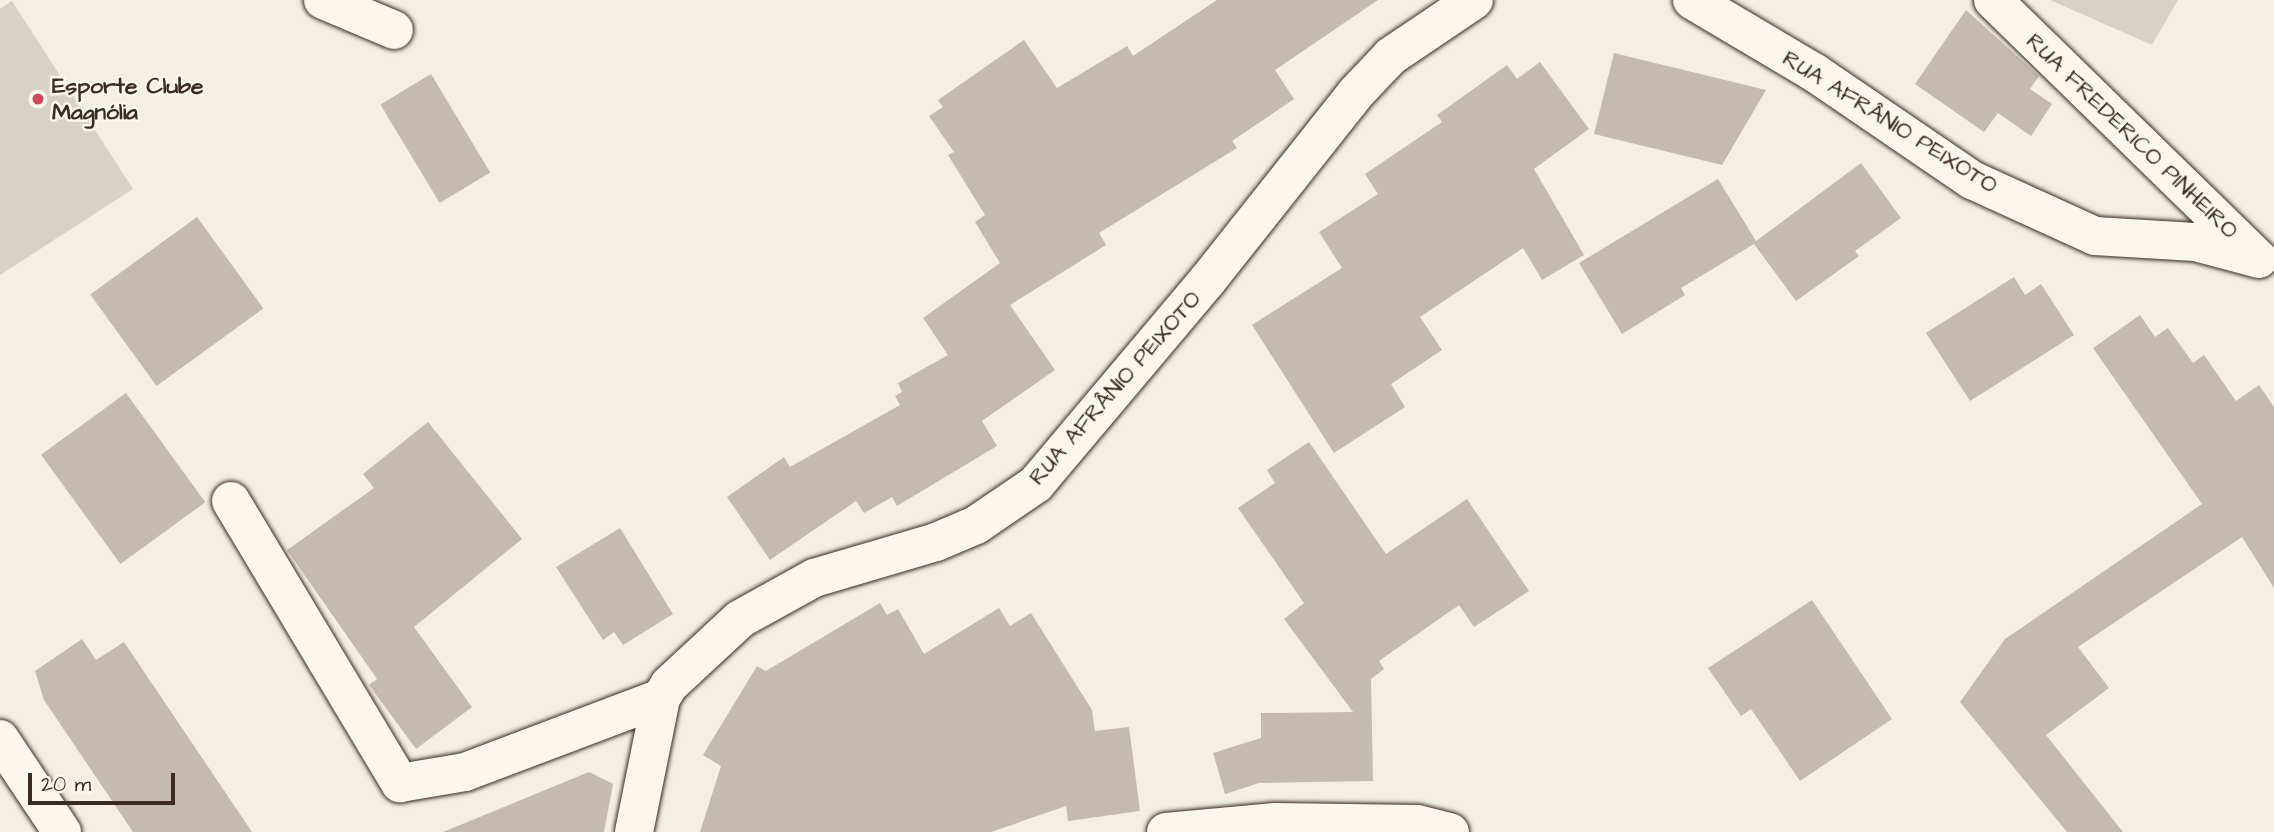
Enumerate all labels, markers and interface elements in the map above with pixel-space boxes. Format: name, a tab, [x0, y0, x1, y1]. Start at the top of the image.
street label: RUA FREDERICO PINHEIRO	[2020, 27, 2244, 245]
street label: RUA AFRÂNIO PEIXOTO	[1777, 45, 2003, 199]
place label: Esporte Clube Magnólia	[52, 72, 203, 126]
marker: Esporte Clube Magnólia	[30, 91, 46, 107]
street label: RUA AFRÂNIO PEIXOTO	[1023, 285, 1207, 491]
scale bar	[32, 758, 178, 802]
text: 20 m	[41, 770, 91, 799]

